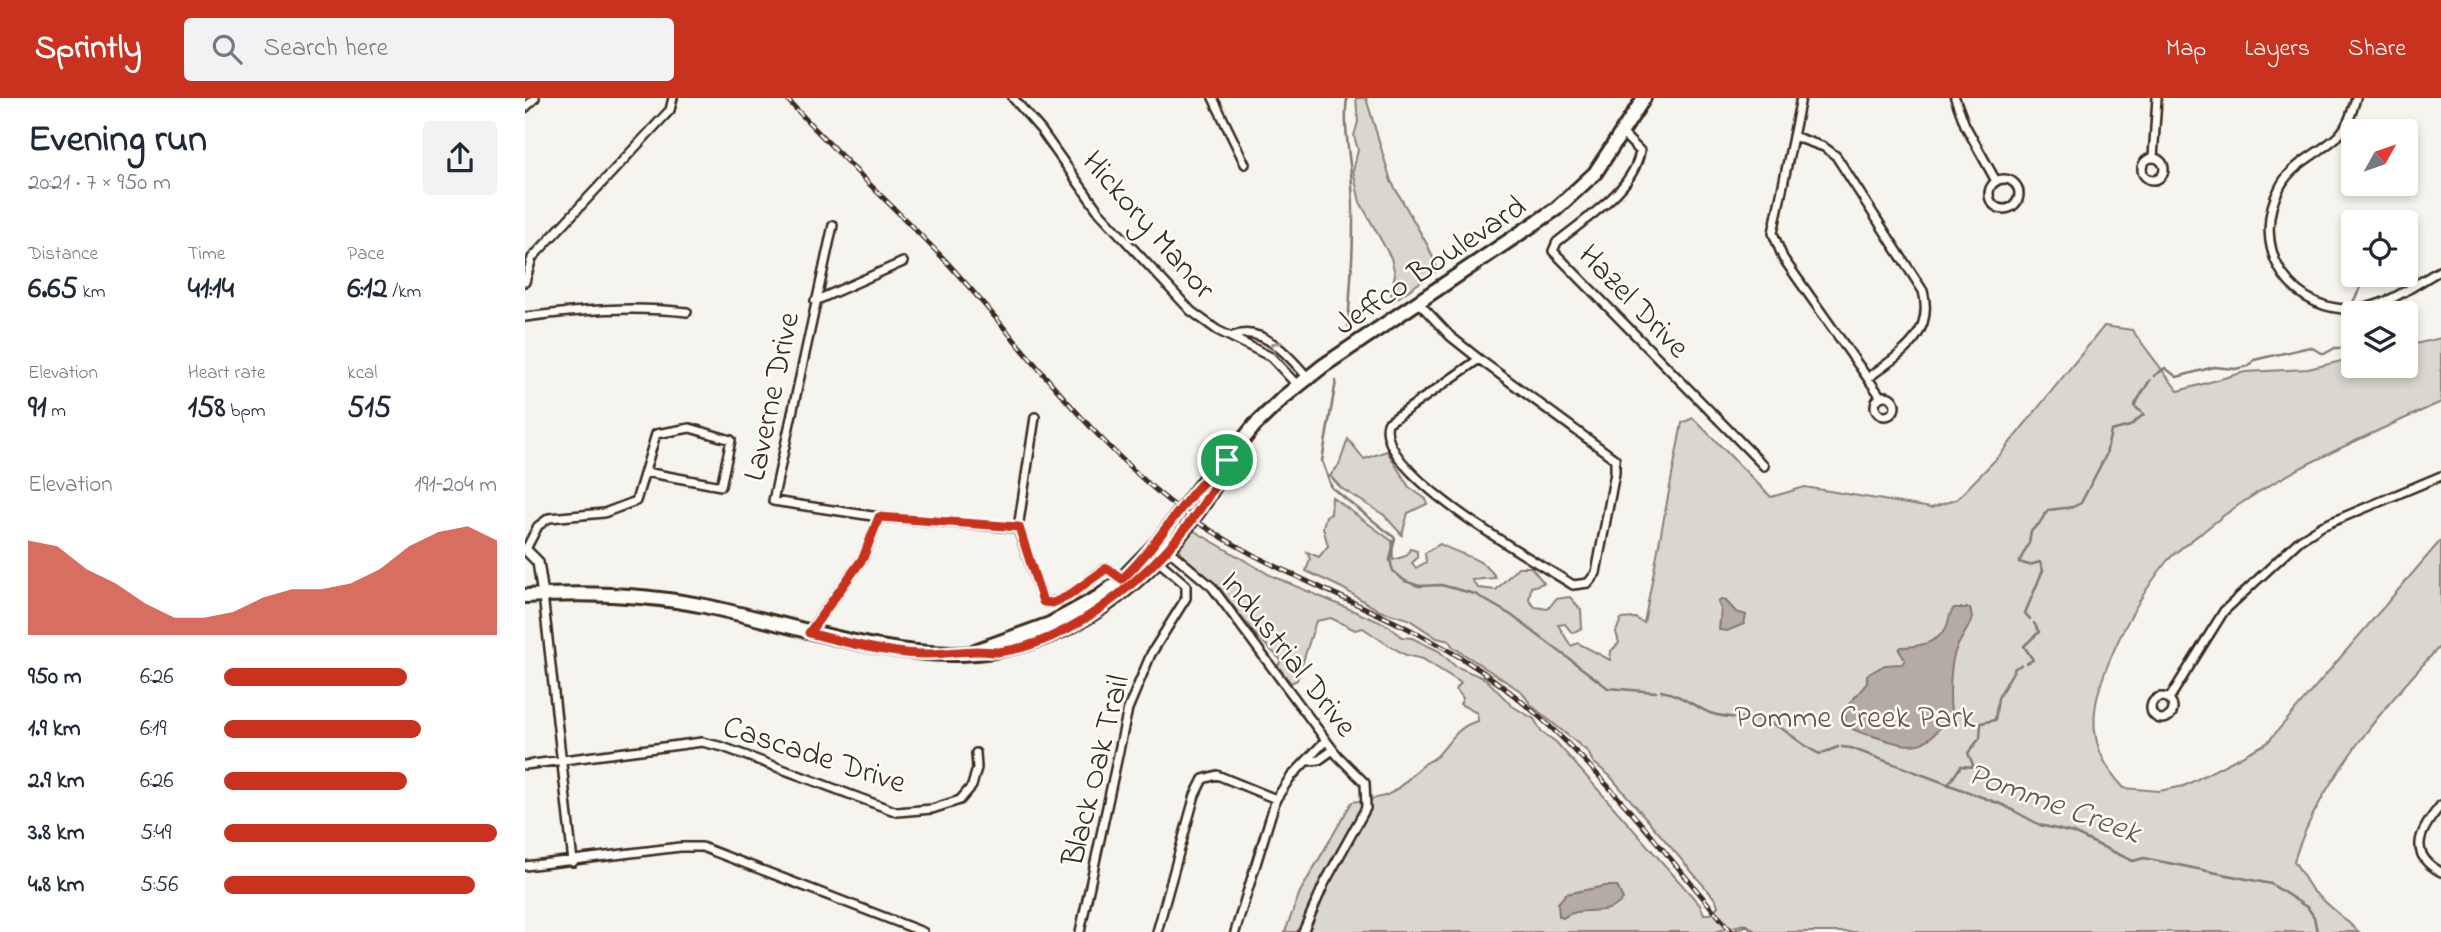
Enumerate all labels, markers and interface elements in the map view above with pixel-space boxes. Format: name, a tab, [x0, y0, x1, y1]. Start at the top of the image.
search box	[184, 18, 674, 81]
text: Sprintly	[35, 25, 142, 73]
icon: search	[208, 30, 246, 68]
text: Search here	[264, 30, 388, 68]
text: Map	[2166, 32, 2206, 67]
text: Layers	[2244, 32, 2310, 67]
text: Share	[2348, 32, 2406, 67]
text: Evening run	[28, 113, 207, 169]
north arrow	[2341, 119, 2419, 196]
map controls	[2341, 119, 2418, 378]
button: share	[423, 121, 497, 195]
street label: Hickory Manor	[1069, 141, 1225, 311]
text: 20:21 · 7 × 950 m	[28, 167, 171, 200]
street label: Jeffco Boulevard	[1325, 185, 1537, 349]
button: locate	[2341, 210, 2418, 287]
street label: Hazel Drive	[1566, 234, 1700, 371]
text: Distance	[28, 241, 98, 268]
text: Time	[188, 241, 225, 268]
text: Pace	[347, 241, 384, 268]
text: 6.65	[28, 268, 78, 312]
text: 41:14	[188, 268, 234, 312]
text: 6:12	[347, 268, 388, 312]
text: km	[78, 279, 106, 306]
text: /km	[388, 279, 421, 306]
button: layers	[2341, 301, 2418, 378]
street label: Laverne Drive	[733, 307, 814, 486]
one-way arrow	[1270, 342, 1283, 355]
text: Elevation	[28, 360, 98, 387]
text: Heart rate	[188, 360, 266, 387]
text: kcal	[347, 360, 378, 387]
text: 91	[28, 387, 47, 431]
text: 158	[188, 387, 226, 431]
text: 515	[347, 387, 391, 431]
text: m	[47, 398, 66, 425]
text: bpm	[226, 398, 265, 425]
pin	[1197, 430, 1257, 490]
icon: arrive	[1208, 441, 1246, 479]
text: Elevation	[28, 469, 113, 502]
text: 191–204 m	[414, 469, 497, 502]
street label: Industrial Drive	[1207, 562, 1368, 749]
text: 950 m	[28, 661, 82, 694]
text: 6:26	[140, 661, 174, 694]
street label: Black Oak Trail	[1051, 670, 1144, 872]
park label: Pomme Creek Park	[1734, 696, 1977, 743]
street label: Cascade Drive	[716, 705, 912, 808]
text: 1.9 km	[28, 713, 81, 746]
text: 6:19	[140, 713, 166, 746]
water label: Pomme Creek	[1960, 751, 2148, 859]
text: 2.9 km	[28, 765, 85, 798]
text: 6:26	[140, 765, 174, 798]
text: 3.8 km	[28, 817, 85, 850]
text: 5:49	[140, 817, 172, 850]
text: 4.8 km	[28, 869, 84, 902]
text: 5:56	[140, 869, 178, 902]

